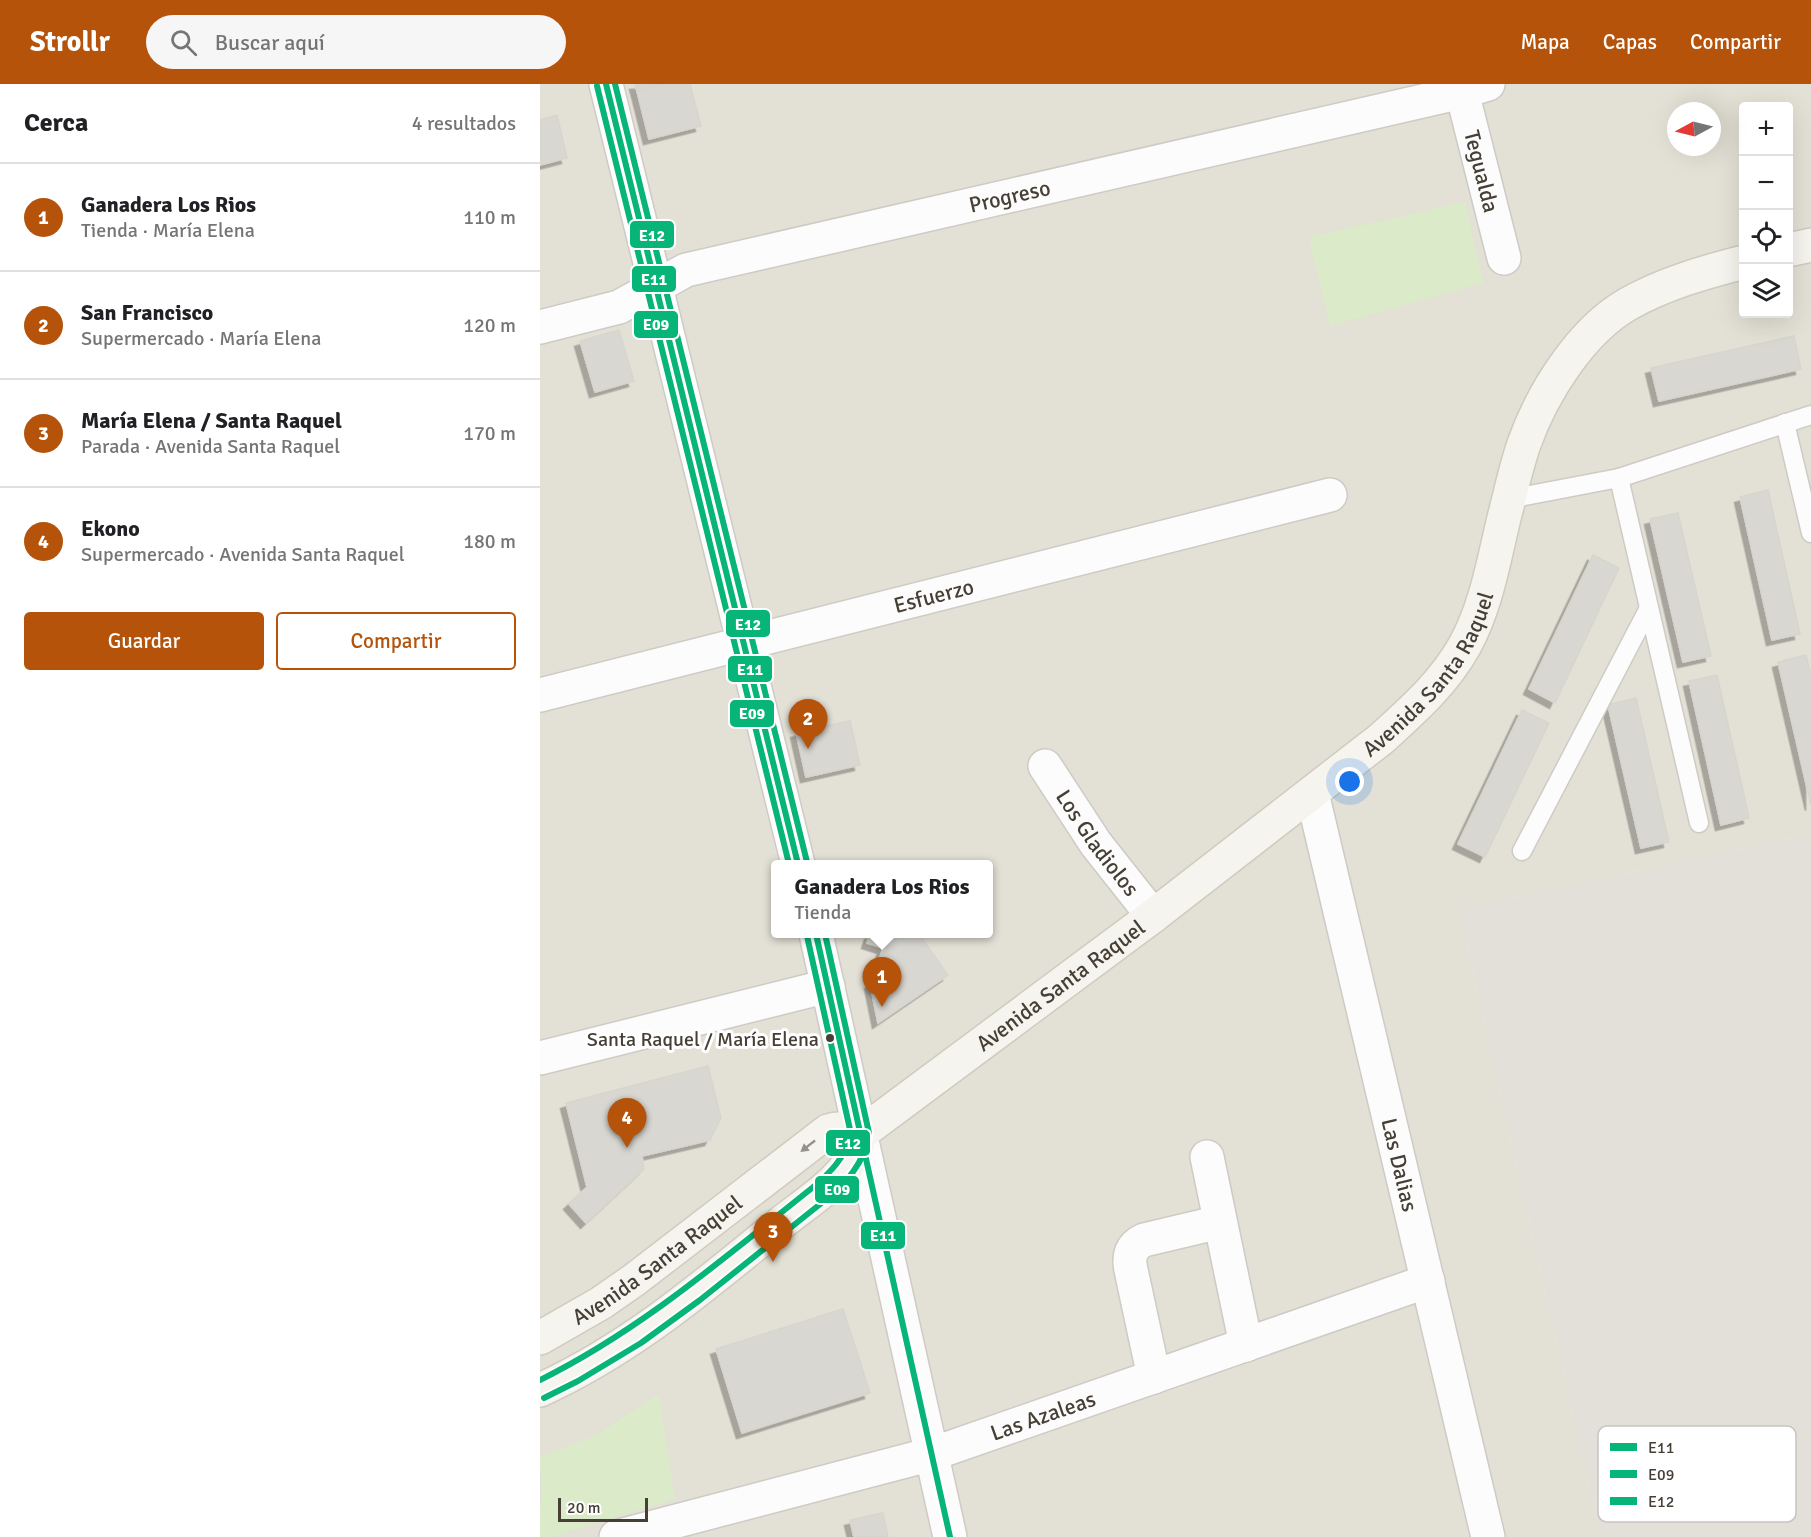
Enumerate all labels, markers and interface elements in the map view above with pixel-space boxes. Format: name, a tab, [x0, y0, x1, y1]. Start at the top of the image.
search box	[146, 15, 566, 69]
text: Strollr	[30, 25, 110, 59]
icon: search	[167, 26, 200, 59]
text: Buscar aquí	[215, 29, 325, 56]
text: Mapa	[1520, 29, 1570, 55]
text: Capas	[1603, 29, 1657, 55]
text: Compartir	[1690, 29, 1781, 55]
north arrow	[1667, 102, 1721, 156]
map controls	[1739, 102, 1793, 318]
button: +	[1739, 102, 1793, 156]
text: Cerca	[24, 107, 88, 139]
text: 4 resultados	[412, 111, 516, 136]
street label: Tegualda	[1458, 127, 1505, 215]
button: −	[1739, 156, 1793, 210]
street label: Progreso	[966, 174, 1053, 219]
text: Ganadera Los Rios	[81, 191, 256, 218]
text: 1	[38, 205, 49, 230]
text: 110 m	[463, 205, 516, 230]
button: locate	[1739, 210, 1793, 264]
text: Tienda · María Elena	[81, 218, 255, 243]
line badge: E12	[629, 220, 675, 249]
text: E12	[639, 226, 665, 246]
button: layers	[1739, 264, 1793, 318]
line badge: E11	[631, 265, 677, 293]
text: E11	[641, 270, 668, 290]
text: San Francisco	[81, 299, 213, 326]
line badge: E09	[633, 310, 679, 339]
text: 2	[38, 313, 49, 338]
text: 120 m	[463, 313, 516, 338]
text: E09	[643, 315, 670, 335]
text: Supermercado · María Elena	[81, 326, 321, 351]
text: María Elena / Santa Raquel	[81, 407, 342, 434]
text: 3	[38, 421, 49, 446]
text: 170 m	[463, 421, 516, 446]
text: Parada · Avenida Santa Raquel	[81, 434, 340, 459]
text: Ekono	[81, 515, 140, 542]
text: 4	[38, 529, 49, 554]
text: 180 m	[463, 529, 516, 554]
text: Supermercado · Avenida Santa Raquel	[81, 542, 405, 567]
street label: Esfuerzo	[891, 573, 977, 619]
street label: Avenida Santa Raquel	[1357, 588, 1499, 762]
line badge: E12	[725, 609, 771, 638]
button: Guardar	[24, 612, 264, 670]
button: Compartir	[276, 612, 516, 670]
text: E12	[735, 615, 761, 635]
line badge: E11	[727, 655, 773, 683]
text: E11	[737, 660, 764, 680]
line badge: E09	[729, 699, 775, 728]
pin: 2	[788, 700, 828, 749]
text: E09	[739, 704, 766, 724]
your location	[1335, 767, 1364, 796]
street label: Los Gladiolos	[1050, 784, 1145, 902]
popup	[771, 860, 993, 938]
text: Ganadera Los Rios	[794, 873, 970, 900]
text: Tienda	[794, 900, 851, 925]
street label: Avenida Santa Raquel	[971, 914, 1150, 1057]
pin: 1	[862, 958, 902, 1007]
place label: Santa Raquel / María Elena	[587, 1027, 819, 1052]
marker: Santa Raquel / María Elena	[824, 1032, 836, 1044]
pin: 4	[608, 1098, 646, 1148]
street label: Las Dalias	[1375, 1115, 1424, 1214]
line badge: E12	[825, 1129, 871, 1157]
text: E12	[835, 1134, 861, 1154]
one-way arrow	[800, 1140, 816, 1152]
line badge: E09	[814, 1175, 860, 1204]
text: E09	[824, 1180, 851, 1200]
street label: Avenida Santa Raquel	[567, 1189, 748, 1331]
pin: 3	[754, 1212, 792, 1262]
line badge: E11	[860, 1221, 906, 1250]
text: E11	[870, 1226, 897, 1246]
street label: Las Azaleas	[987, 1385, 1099, 1447]
legend	[1598, 1426, 1796, 1522]
text: E11	[1648, 1438, 1674, 1458]
text: E09	[1648, 1465, 1674, 1485]
text: E12	[1648, 1492, 1674, 1512]
scale bar	[558, 1495, 648, 1522]
text: 20 m	[567, 1498, 601, 1518]

